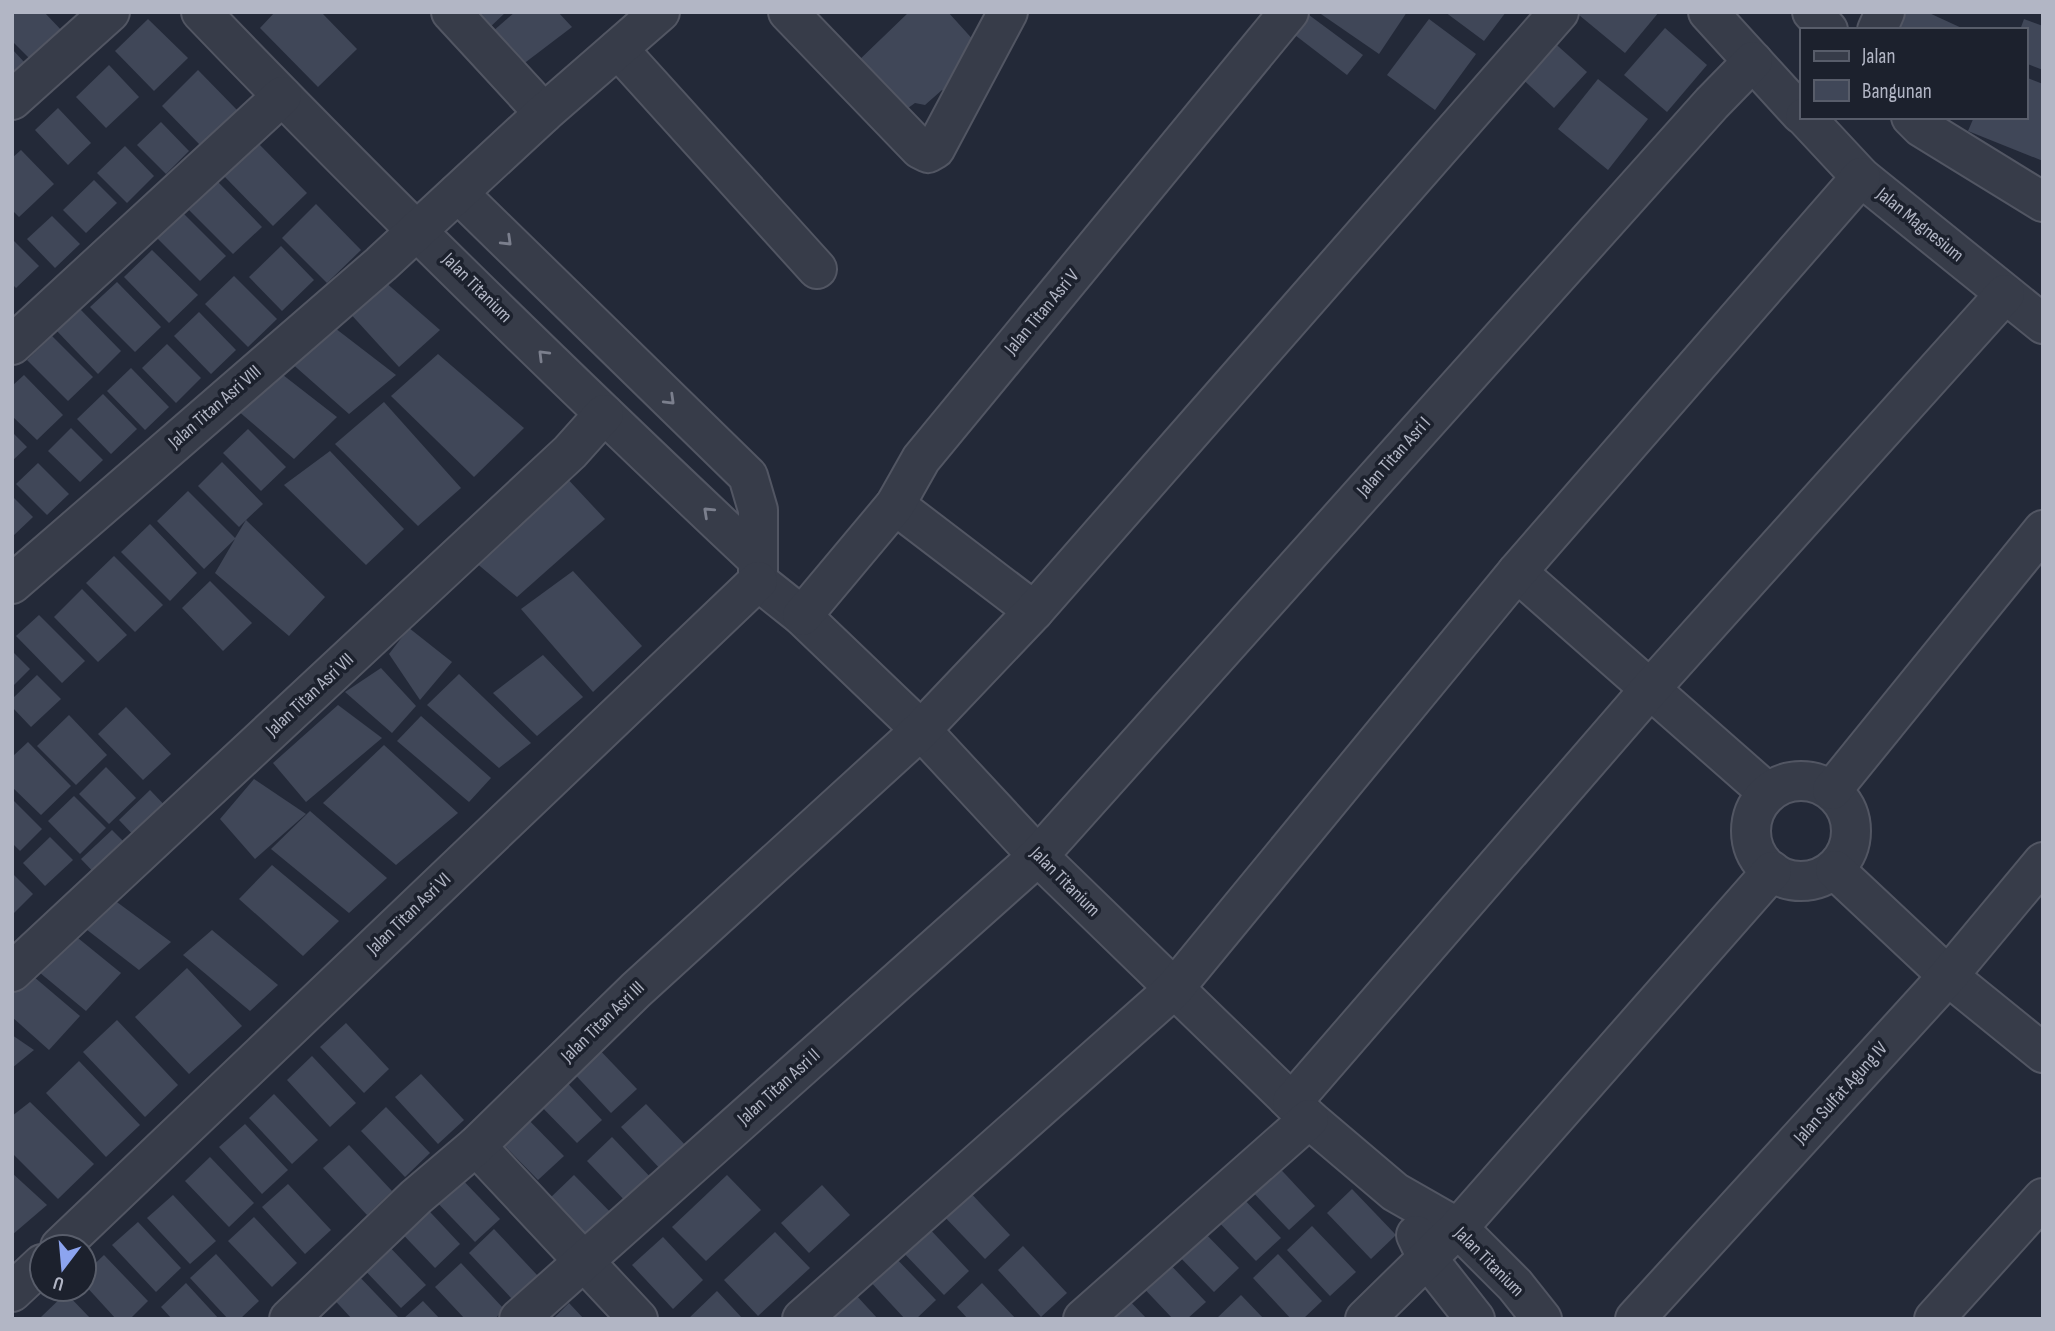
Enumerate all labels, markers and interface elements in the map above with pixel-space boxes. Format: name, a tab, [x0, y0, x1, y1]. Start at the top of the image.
legend	[1800, 28, 2027, 119]
text: Jalan	[1861, 44, 1895, 69]
text: Bangunan	[1862, 79, 1932, 104]
street label: Jalan Magnesium	[1871, 182, 1968, 267]
one-way arrow	[499, 233, 512, 246]
street label: Jalan Titanium	[437, 248, 517, 328]
street label: Jalan Titan Asri V	[999, 264, 1085, 360]
one-way arrow	[539, 350, 552, 363]
street label: Jalan Titan Asri VIII	[163, 360, 266, 454]
one-way arrow	[662, 392, 675, 405]
street label: Jalan Titan Asri I	[1352, 412, 1436, 502]
one-way arrow	[703, 507, 716, 520]
street label: Jalan Titan Asri VII	[261, 648, 359, 742]
street label: Jalan Titanium	[1025, 842, 1105, 922]
street label: Jalan Titan Asri VI	[361, 868, 456, 960]
street label: Jalan Titan Asri III	[556, 977, 650, 1068]
street label: Jalan Sulfat Agung IV	[1789, 1037, 1893, 1149]
street label: Jalan Titan Asri II	[732, 1044, 825, 1131]
street label: Jalan Titanium	[1449, 1222, 1529, 1302]
north arrow	[28, 1233, 98, 1303]
text: U	[51, 1270, 67, 1295]

